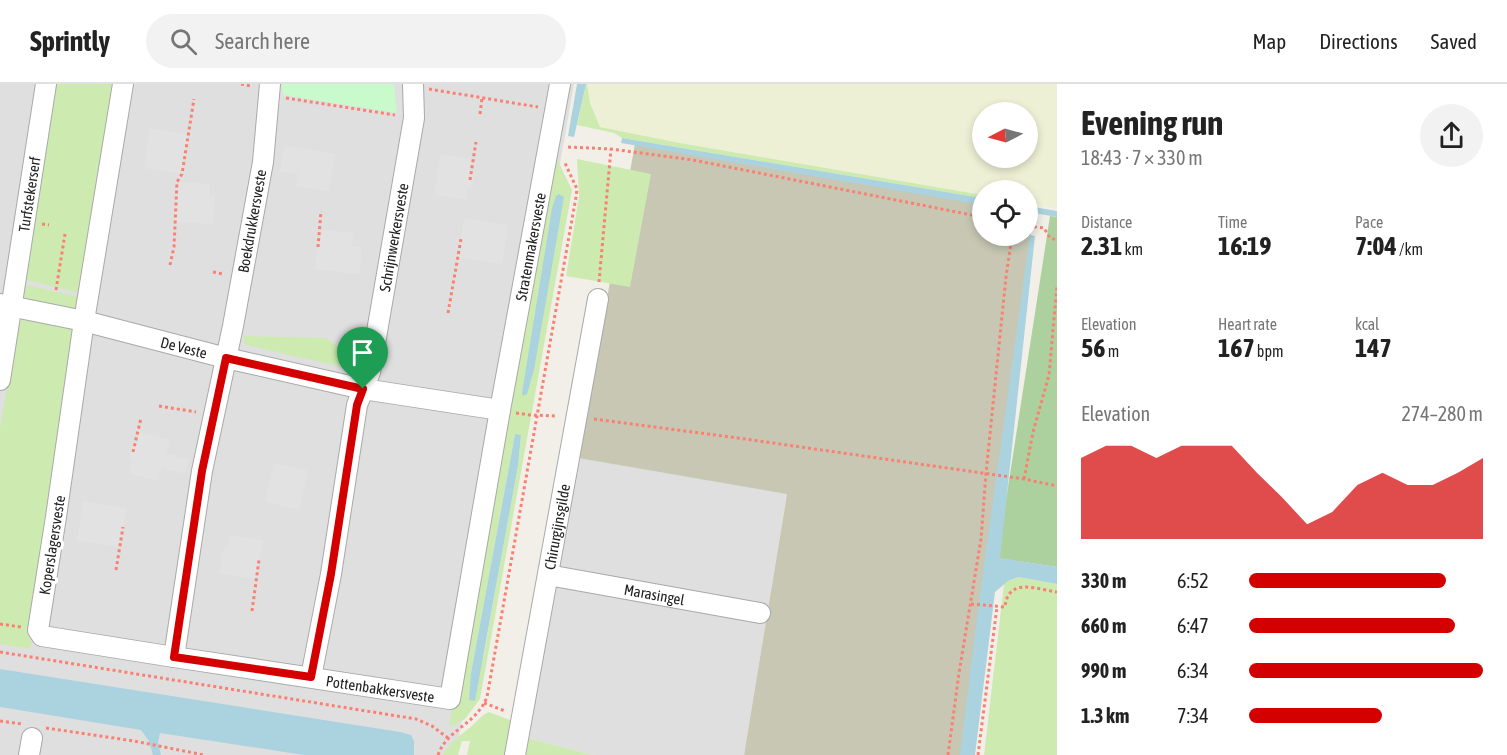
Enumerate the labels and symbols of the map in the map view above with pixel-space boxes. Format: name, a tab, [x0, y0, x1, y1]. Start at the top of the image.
north arrow	[972, 102, 1038, 168]
street label: Turfstekerserf	[15, 155, 43, 233]
street label: Boekdrukkersveste	[235, 168, 269, 274]
street label: Schrijnwerkersveste	[376, 182, 411, 293]
street label: Stratenmakersveste	[512, 191, 548, 302]
pin	[337, 327, 388, 389]
street label: De Veste	[159, 333, 209, 361]
street label: Chirurgijnsgilde	[540, 482, 573, 571]
street label: Koperslagersveste	[36, 494, 68, 596]
street label: Marasingel	[623, 580, 686, 608]
street label: Pottenbakkersveste	[325, 672, 436, 705]

